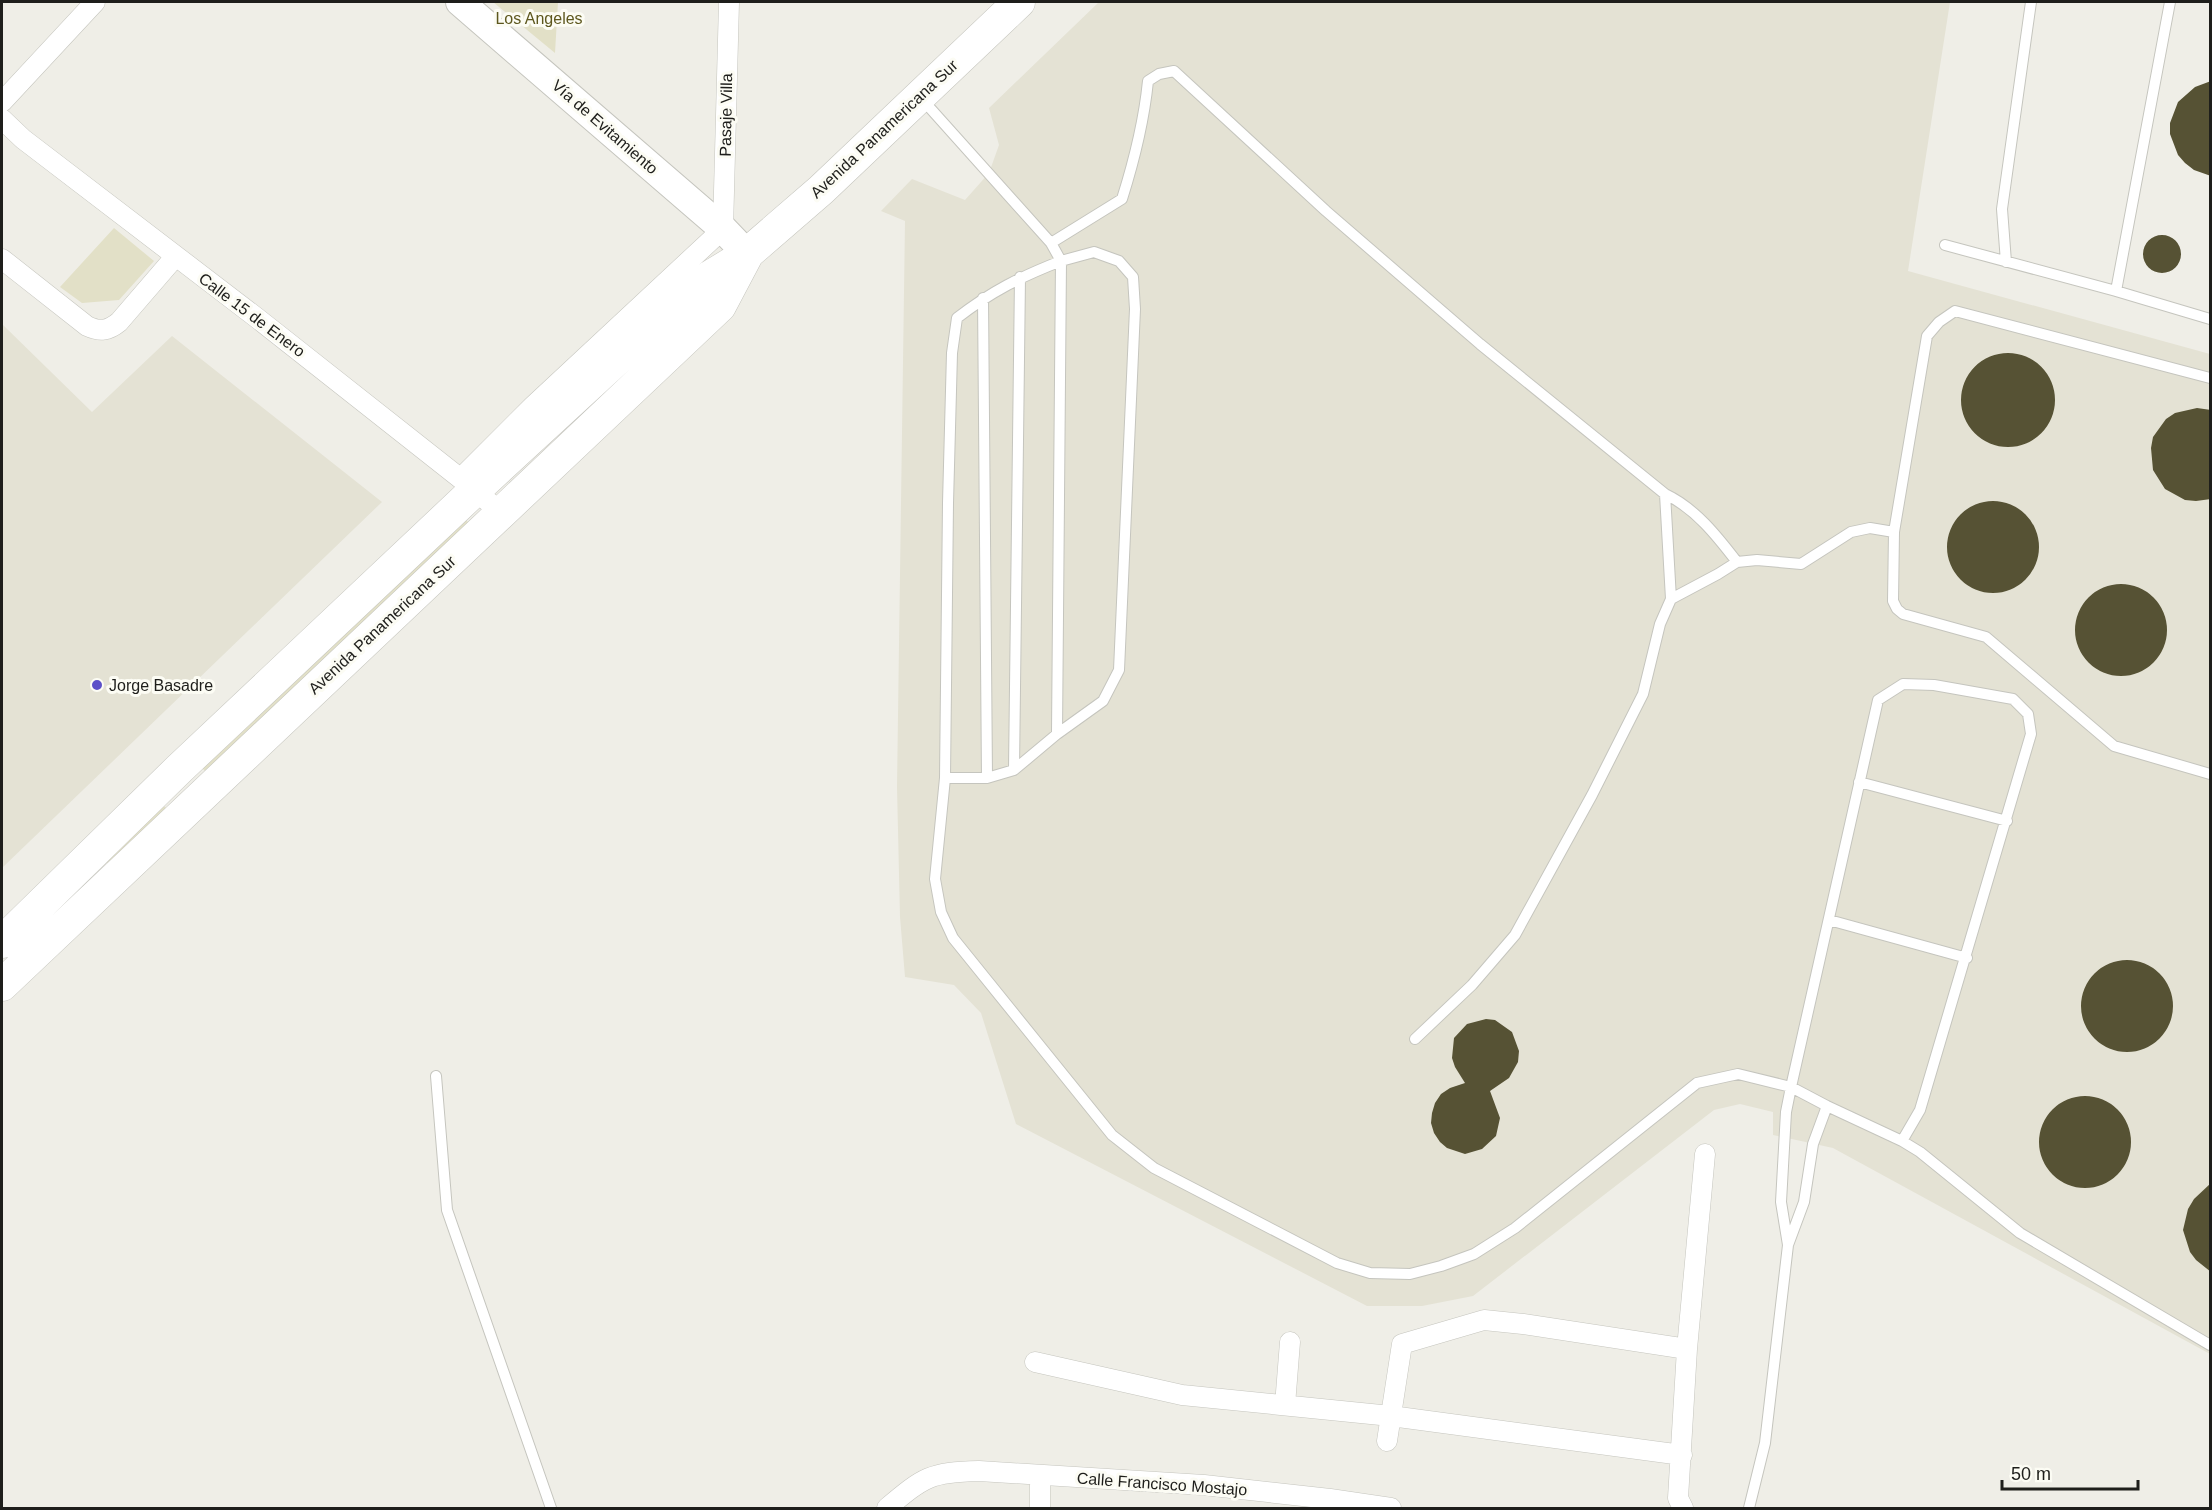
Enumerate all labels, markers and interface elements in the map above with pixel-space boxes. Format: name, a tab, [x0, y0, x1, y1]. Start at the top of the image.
park label: Los Angeles	[495, 10, 583, 27]
street label: Avenida Panamericana Sur	[807, 56, 961, 202]
street label: Pasaje Villa	[717, 73, 735, 157]
street label: Vía de Evitamiento	[549, 77, 661, 178]
street label: Calle 15 de Enero	[196, 270, 308, 360]
street label: Avenida Panamericana Sur	[305, 552, 459, 698]
place label: Jorge Basadre	[109, 677, 213, 694]
marker: Jorge Basadre	[90, 678, 104, 692]
scale bar	[2002, 1453, 2138, 1491]
text: 50 m	[2011, 1464, 2051, 1484]
street label: Calle Francisco Mostajo	[1076, 1470, 1248, 1498]

